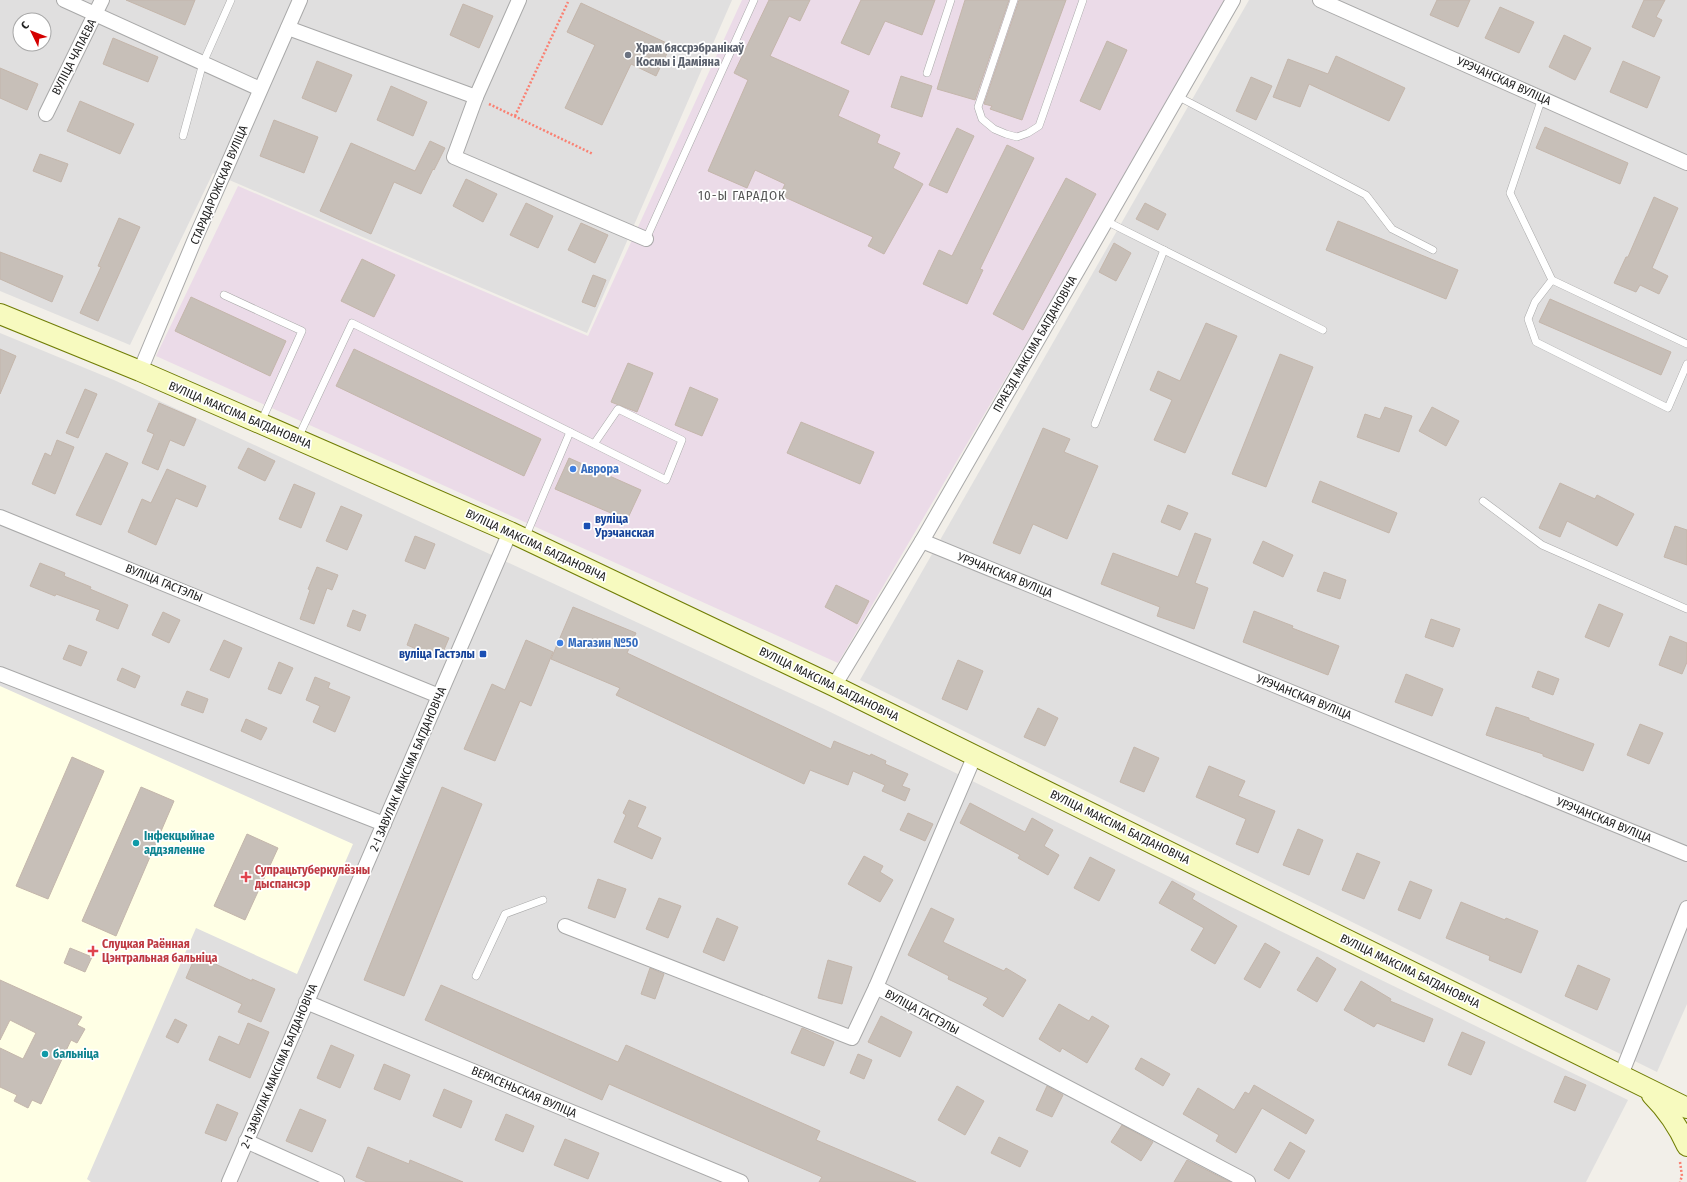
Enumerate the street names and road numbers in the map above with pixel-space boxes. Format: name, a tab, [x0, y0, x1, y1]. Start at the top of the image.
street label: ВУЛІЦА ЧАПАЕВА	[49, 16, 99, 97]
street label: УРЭЧАНСКАЯ ВУЛІЦА	[1454, 54, 1554, 108]
street label: СТАРАДАРОЖСКАЯ ВУЛІЦА	[187, 123, 251, 247]
street label: ПРАЕЗД МАКСІМА БАГДАНОВІЧА	[990, 273, 1080, 415]
street label: ВУЛІЦА МАКСІМА БАГДАНОВІЧА	[167, 379, 314, 452]
street label: ВУЛІЦА МАКСІМА БАГДАНОВІЧА	[463, 506, 609, 584]
street label: УРЭЧАНСКАЯ ВУЛІЦА	[954, 549, 1055, 601]
street label: ВУЛІЦА ГАСТЭЛЫ	[123, 561, 205, 605]
street label: ВУЛІЦА МАКСІМА БАГДАНОВІЧА	[757, 644, 902, 724]
street label: УРЭЧАНСКАЯ ВУЛІЦА	[1253, 671, 1354, 723]
street label: 2-І ЗАВУЛАК МАКСІМА БАГДАНОВІЧА	[367, 684, 449, 853]
street label: ВУЛІЦА МАКСІМА БАГДАНОВІЧА	[1048, 787, 1193, 867]
street label: УРЭЧАНСКАЯ ВУЛІЦА	[1553, 794, 1654, 846]
street label: ВУЛІЦА МАКСІМА БАГДАНОВІЧА	[1338, 931, 1483, 1011]
street label: 2-І ЗАВУЛАК МАКСІМА БАГДАНОВІЧА	[238, 981, 320, 1150]
street label: ВУЛІЦА ГАСТЭЛЫ	[883, 987, 961, 1037]
street label: ВЕРАСЕНЬСКАЯ ВУЛІЦА	[469, 1063, 579, 1121]

